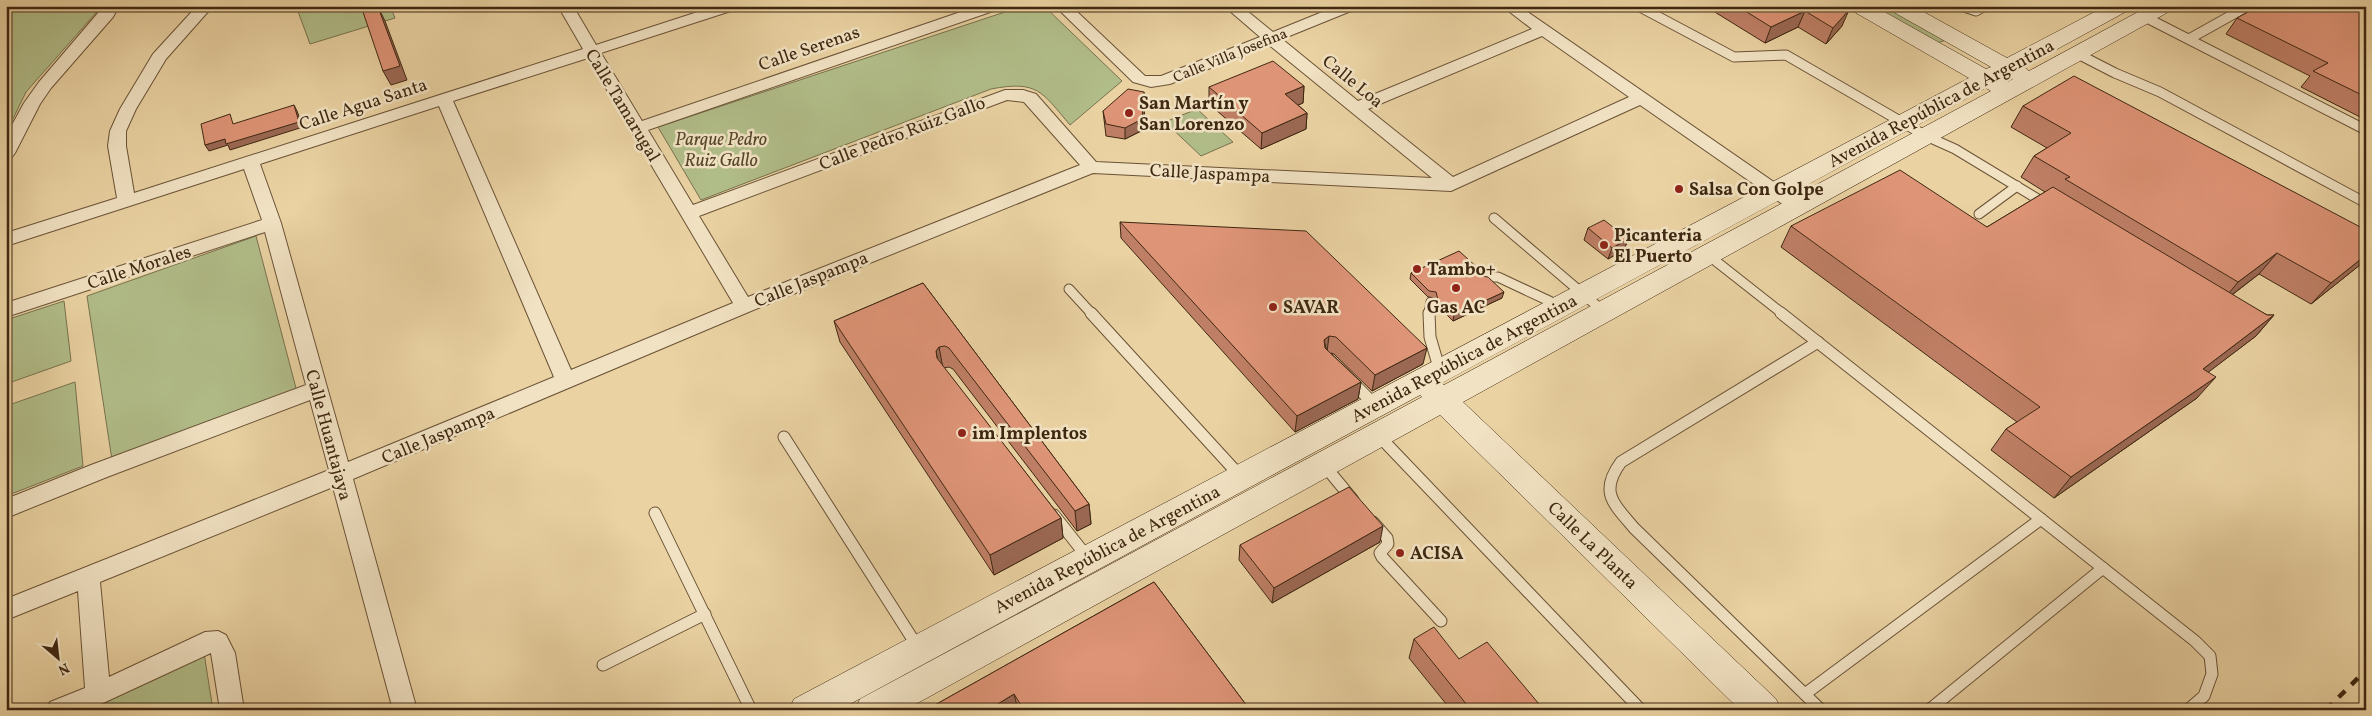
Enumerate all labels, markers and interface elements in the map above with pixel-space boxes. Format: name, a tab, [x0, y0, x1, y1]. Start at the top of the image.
street label: Calle Serenas	[756, 20, 863, 78]
street label: Calle Villa Josefina	[1170, 24, 1291, 89]
street label: Avenida República de Argentina	[1824, 34, 2059, 175]
street label: Calle Tamarugal	[578, 45, 665, 167]
street label: Calle Loa	[1316, 50, 1388, 115]
street label: Calle Agua Santa	[296, 73, 431, 138]
street label: Calle Pedro Ruiz Gallo	[816, 91, 989, 178]
place label: San Martín y San Lorenzo	[1139, 92, 1249, 138]
marker: San Martín y San Lorenzo	[1123, 107, 1135, 119]
park label: Parque Pedro Ruiz Gallo	[675, 128, 767, 174]
street label: Calle Jaspampa	[1149, 159, 1271, 190]
place label: Salsa Con Golpe	[1689, 178, 1824, 203]
marker: Salsa Con Golpe	[1673, 183, 1685, 195]
place label: Picanteria El Puerto	[1614, 224, 1702, 270]
marker: Picanteria El Puerto	[1598, 239, 1610, 251]
street label: Calle Morales	[84, 240, 195, 297]
street label: Calle Jaspampa	[751, 246, 872, 315]
place label: Tambo+	[1427, 258, 1496, 283]
marker: Tambo+	[1411, 263, 1423, 275]
marker: Gas AC	[1450, 282, 1462, 294]
street label: Avenida República de Argentina	[1347, 289, 1582, 430]
place label: SAVAR	[1283, 296, 1339, 321]
place label: Gas AC	[1427, 296, 1485, 321]
marker: SAVAR	[1267, 301, 1279, 313]
street label: Calle Huantajaya	[298, 367, 357, 504]
street label: Calle Jaspampa	[378, 401, 499, 471]
place label: im Implentos	[972, 422, 1087, 447]
marker: im Implentos	[956, 427, 968, 439]
street label: Avenida República de Argentina	[990, 480, 1225, 621]
street label: Calle La Planta	[1541, 496, 1643, 596]
place label: ACISA	[1410, 542, 1464, 567]
marker: ACISA	[1394, 547, 1406, 559]
north arrow	[32, 634, 82, 684]
text: N	[54, 657, 72, 679]

